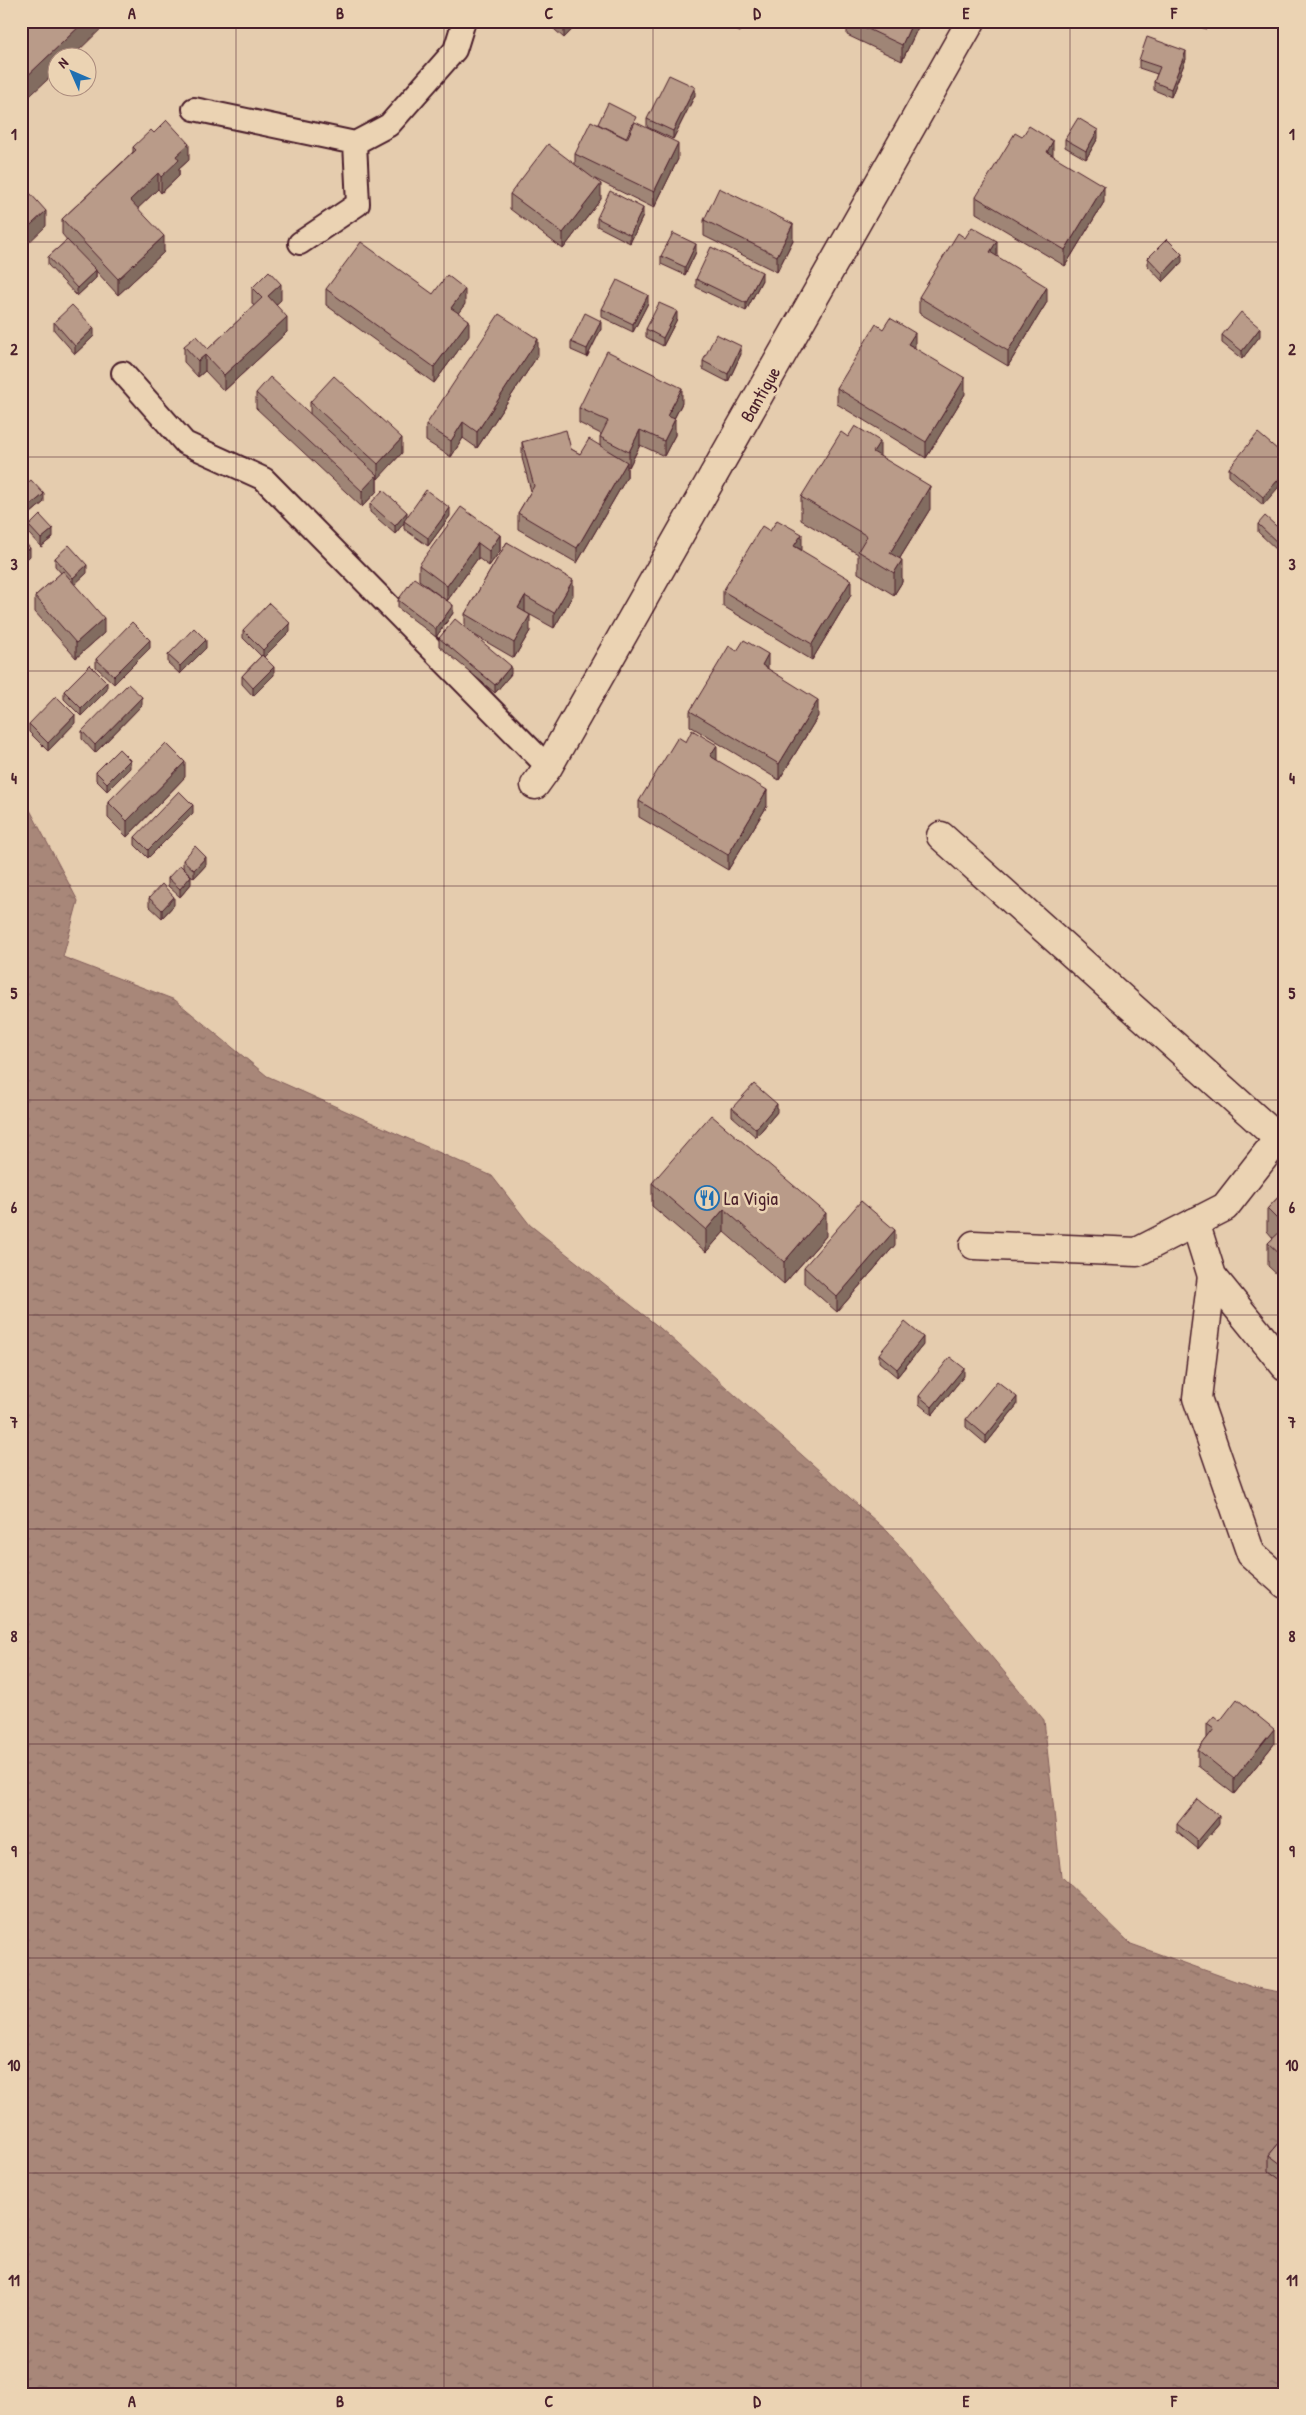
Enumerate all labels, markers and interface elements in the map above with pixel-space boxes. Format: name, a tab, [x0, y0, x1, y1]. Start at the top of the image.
text: A	[128, 2, 136, 24]
text: B	[336, 2, 344, 24]
text: C	[545, 2, 554, 24]
text: D	[753, 2, 761, 24]
text: E	[962, 2, 970, 24]
text: F	[1170, 2, 1178, 24]
north arrow	[48, 48, 98, 98]
text: N	[53, 53, 72, 72]
text: 1	[11, 123, 17, 145]
text: 1	[1289, 123, 1295, 145]
text: 2	[10, 338, 18, 360]
text: 2	[1288, 338, 1296, 360]
street label: Bantigue	[734, 361, 786, 427]
text: 3	[10, 553, 18, 575]
text: 3	[1288, 553, 1296, 575]
text: 4	[11, 767, 17, 789]
text: 4	[1289, 767, 1295, 789]
text: 5	[11, 982, 18, 1004]
text: 5	[1289, 982, 1296, 1004]
restaurant icon: La Vigia	[694, 1185, 720, 1211]
place label: La Vigia	[724, 1185, 779, 1211]
text: 6	[11, 1196, 18, 1218]
text: 6	[1289, 1196, 1296, 1218]
text: 7	[9, 1411, 18, 1433]
text: 7	[1287, 1411, 1296, 1433]
text: 8	[11, 1625, 18, 1647]
text: 8	[1289, 1625, 1296, 1647]
text: 9	[11, 1840, 17, 1862]
text: 9	[1289, 1840, 1295, 1862]
text: 10	[8, 2054, 20, 2076]
text: 10	[1286, 2054, 1298, 2076]
text: 11	[8, 2269, 20, 2291]
text: 11	[1286, 2269, 1298, 2291]
text: A	[128, 2390, 136, 2412]
text: B	[336, 2390, 344, 2412]
text: C	[545, 2390, 554, 2412]
text: D	[753, 2390, 761, 2412]
text: E	[962, 2390, 970, 2412]
text: F	[1170, 2390, 1178, 2412]

